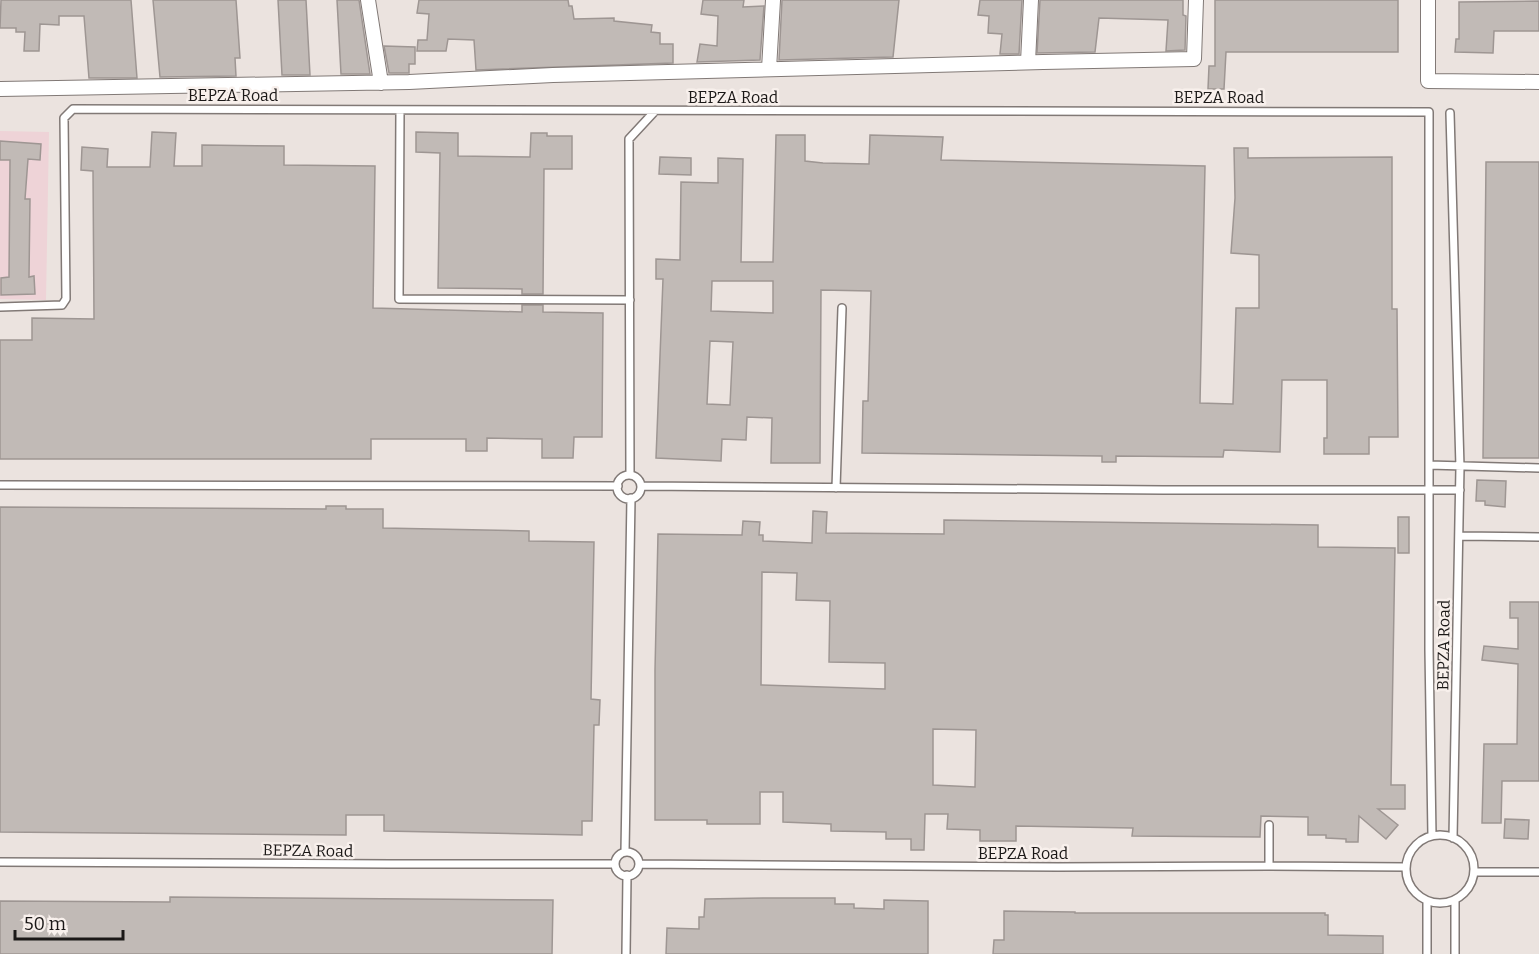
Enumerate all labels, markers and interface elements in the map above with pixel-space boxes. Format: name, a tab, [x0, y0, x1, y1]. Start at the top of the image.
street label: BEPZA Road	[188, 86, 279, 105]
street label: BEPZA Road	[688, 88, 779, 107]
street label: BEPZA Road	[1174, 88, 1265, 107]
street label: BEPZA Road	[1433, 599, 1454, 690]
street label: BEPZA Road	[263, 840, 354, 861]
street label: BEPZA Road	[978, 844, 1069, 863]
scale bar	[15, 903, 123, 941]
text: 50 m	[24, 913, 66, 935]

